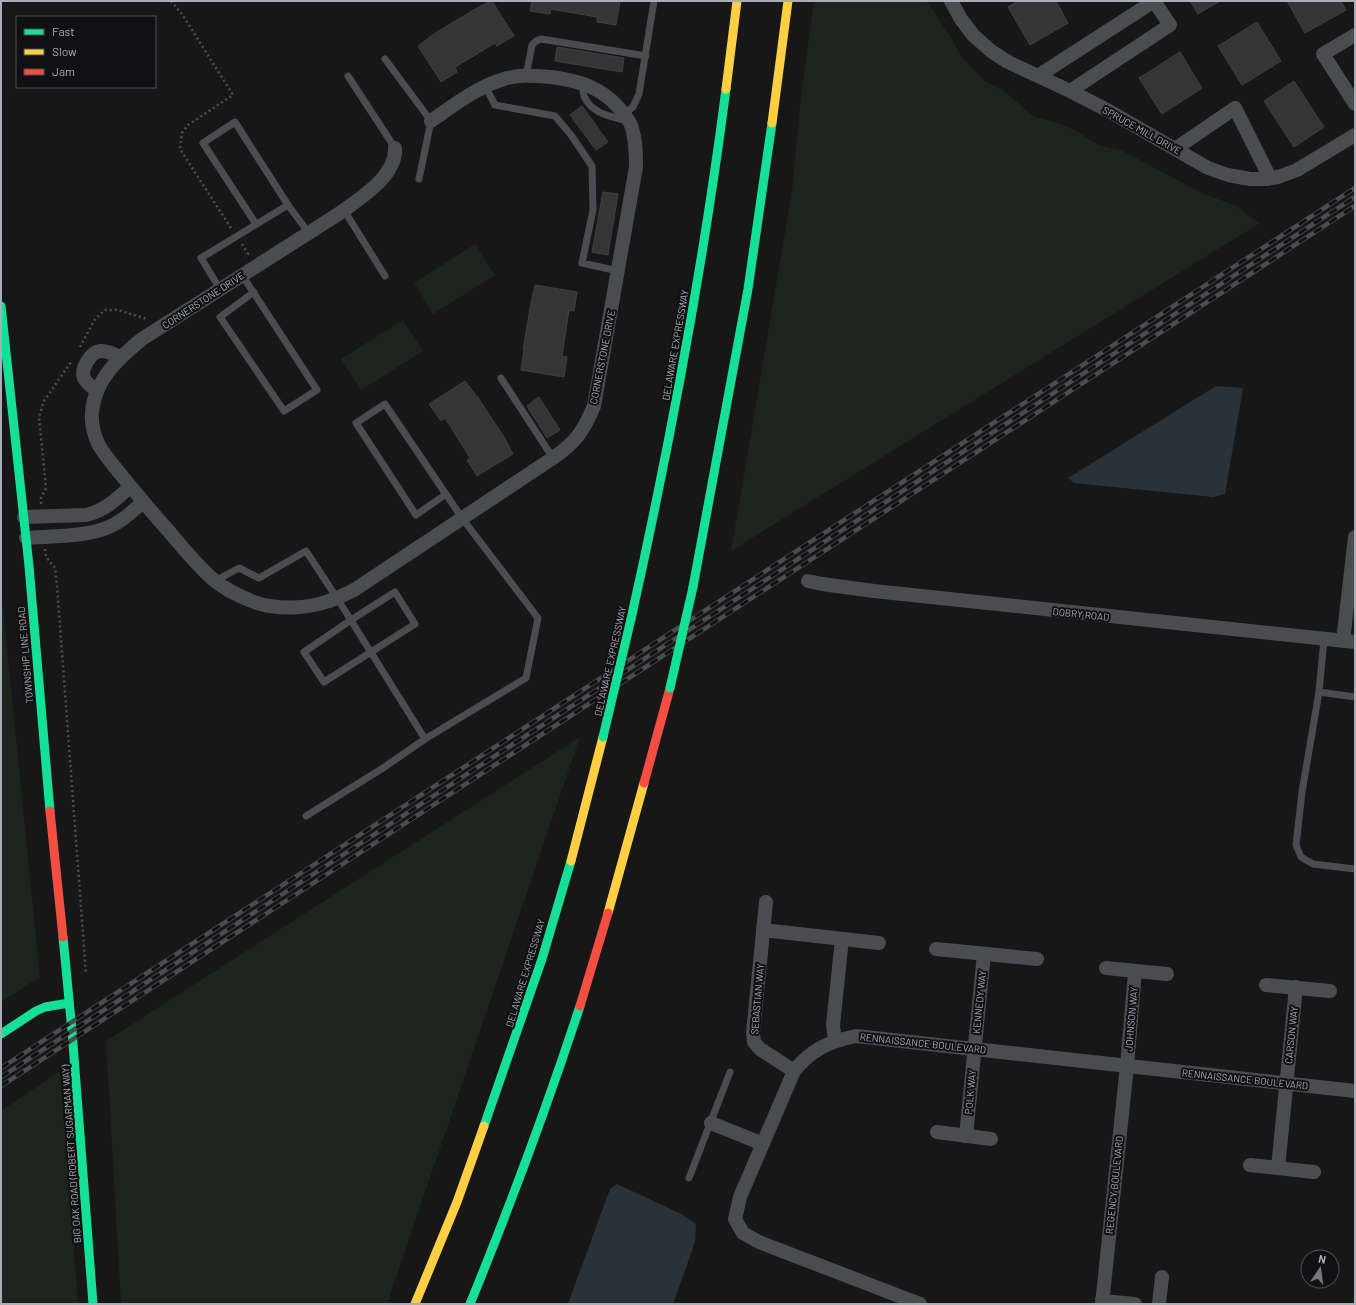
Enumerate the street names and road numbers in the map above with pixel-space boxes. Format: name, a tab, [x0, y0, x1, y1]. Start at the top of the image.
street label: SPRUCE MILL DRIVE	[1101, 103, 1183, 157]
street label: CORNERSTONE DRIVE	[160, 269, 246, 331]
street label: DELAWARE EXPRESSWAY	[659, 288, 691, 401]
street label: CORNERSTONE DRIVE	[587, 309, 617, 405]
street label: DELAWARE EXPRESSWAY	[592, 605, 629, 717]
street label: DOBRY ROAD	[1052, 605, 1110, 623]
street label: TOWNSHIP LINE ROAD	[15, 606, 35, 704]
street label: DELAWARE EXPRESSWAY	[503, 917, 547, 1029]
street label: SEBASTIAN WAY	[748, 963, 766, 1035]
street label: KENNEDY WAY	[970, 969, 988, 1034]
street label: JOHNSON WAY	[1122, 986, 1140, 1052]
street label: CARSON WAY	[1282, 1005, 1300, 1064]
street label: RENNAISSANCE BOULEVARD	[859, 1030, 987, 1056]
street label: BIG OAK ROAD (ROBERT SUGARMAN WAY)	[59, 1064, 83, 1244]
street label: RENNAISSANCE BOULEVARD	[1181, 1066, 1309, 1092]
street label: POLK WAY	[962, 1069, 978, 1115]
street label: REGENCY BOULEVARD	[1103, 1135, 1125, 1235]

